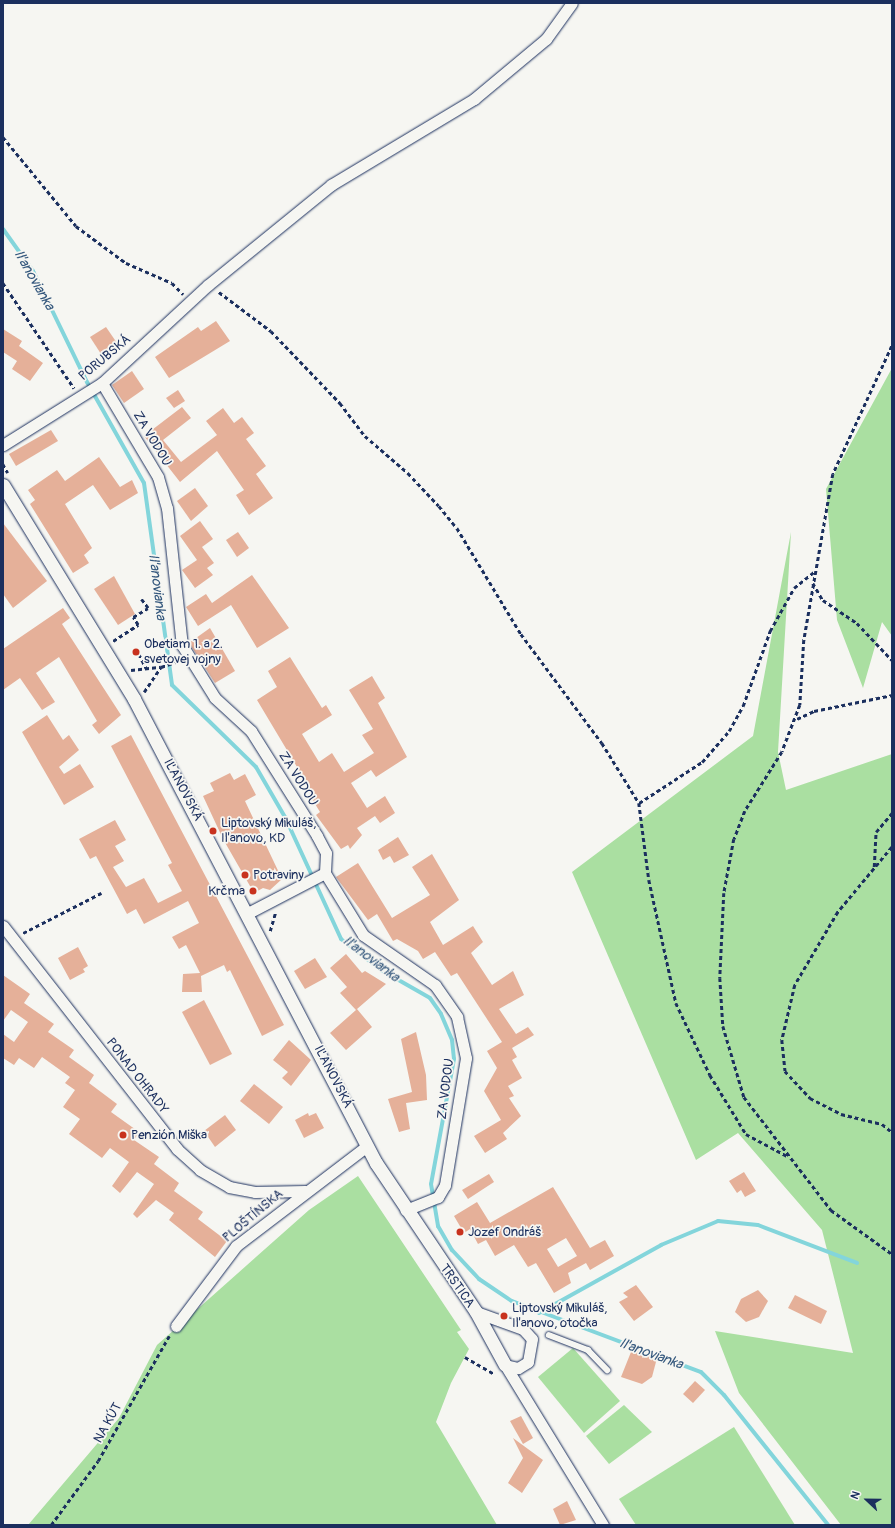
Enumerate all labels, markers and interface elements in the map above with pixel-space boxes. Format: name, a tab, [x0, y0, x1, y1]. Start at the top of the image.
water label: Iľanovianka	[10, 247, 58, 313]
street label: PORUBSKÁ	[76, 332, 134, 384]
street label: ZA VODOU	[130, 409, 174, 469]
water label: Iľanovianka	[145, 553, 169, 621]
place label: Obetiam 1. a 2. svetovej vojny	[144, 637, 223, 668]
marker: Obetiam 1. a 2. svetovej vojny	[131, 647, 141, 657]
street label: ZA VODOU	[275, 749, 321, 809]
street label: IĽANOVSKÁ	[160, 756, 206, 824]
place label: Liptovský Mikuláš, Iľanovo, KD	[221, 816, 316, 847]
marker: Liptovský Mikuláš, Iľanovo, KD	[208, 826, 218, 836]
place label: Potraviny	[253, 867, 304, 883]
marker: Potraviny	[240, 870, 250, 880]
place label: Krčma	[208, 883, 245, 899]
marker: Krčma	[248, 886, 258, 896]
water label: Iľanovianka	[339, 932, 403, 986]
street label: PONAD OHRADY	[103, 1035, 171, 1117]
street label: IĽANOVSKÁ	[310, 1043, 356, 1111]
street label: ZA VODOU	[435, 1058, 457, 1120]
place label: Penzión Miška	[131, 1127, 207, 1143]
marker: Penzión Miška	[118, 1130, 128, 1140]
street label: PLOŠTÍNSKA	[220, 1186, 286, 1246]
place label: Jozef Ondráš	[468, 1224, 541, 1240]
marker: Jozef Ondráš	[455, 1227, 465, 1237]
street label: TRSTICA	[436, 1261, 478, 1311]
place label: Liptovský Mikuláš, Iľanovo, otočka	[512, 1301, 607, 1332]
marker: Liptovský Mikuláš, Iľanovo, otočka	[499, 1311, 509, 1321]
water label: Iľanovianka	[617, 1335, 685, 1373]
street label: NA KÚT	[91, 1400, 125, 1446]
north arrow	[847, 1480, 887, 1520]
text: N	[848, 1489, 863, 1501]

